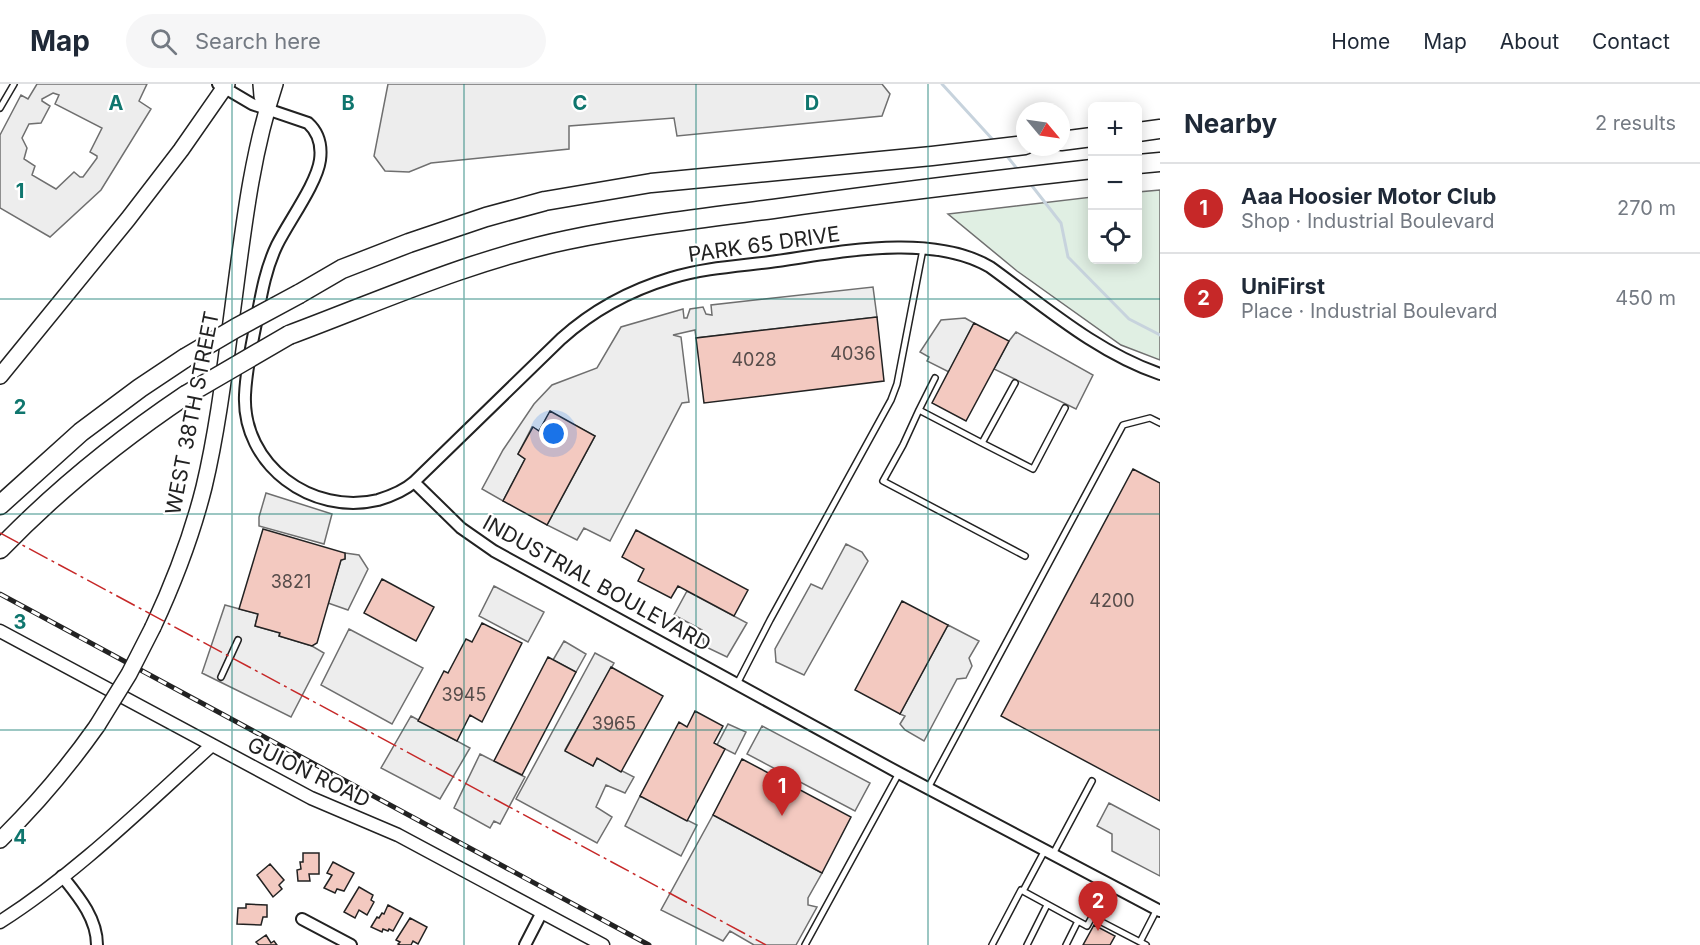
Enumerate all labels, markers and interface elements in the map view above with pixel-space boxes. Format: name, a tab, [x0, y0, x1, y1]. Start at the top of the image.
search box	[126, 14, 546, 68]
text: Map	[30, 24, 90, 58]
icon: search	[147, 25, 180, 58]
text: Search here	[195, 28, 321, 54]
text: Home	[1331, 29, 1390, 54]
text: Map	[1423, 29, 1467, 54]
text: About	[1500, 29, 1559, 54]
text: Contact	[1592, 29, 1670, 54]
text: A	[109, 91, 124, 115]
text: B	[341, 91, 355, 115]
text: C	[573, 91, 587, 115]
text: D	[805, 91, 819, 115]
north arrow	[1016, 102, 1070, 156]
map controls	[1088, 102, 1142, 264]
button: +	[1088, 102, 1142, 156]
text: Nearby	[1184, 108, 1277, 139]
text: 2 results	[1595, 111, 1676, 135]
button: −	[1088, 156, 1142, 210]
text: 1	[16, 179, 24, 203]
text: Aaa Hoosier Motor Club	[1241, 183, 1496, 209]
text: 1	[1199, 196, 1208, 220]
text: 270 m	[1617, 196, 1676, 220]
text: Shop · Industrial Boulevard	[1241, 209, 1495, 233]
button: locate	[1088, 210, 1142, 264]
street label: PARK 65 DRIVE	[687, 221, 841, 267]
text: UniFirst	[1241, 273, 1325, 299]
text: 2	[1197, 286, 1210, 310]
text: 450 m	[1615, 286, 1676, 310]
text: Place · Industrial Boulevard	[1241, 299, 1498, 323]
street label: WEST 38TH STREET	[160, 309, 224, 517]
house number: 4036	[830, 343, 876, 364]
house number: 4028	[731, 349, 777, 370]
text: 2	[14, 395, 26, 419]
your location	[539, 419, 568, 448]
street label: INDUSTRIAL BOULEVARD	[479, 510, 715, 656]
house number: 3821	[271, 571, 311, 592]
house number: 4200	[1089, 590, 1135, 611]
text: 3	[14, 610, 26, 634]
house number: 3945	[442, 684, 486, 705]
house number: 3965	[592, 713, 636, 734]
street label: GUION ROAD	[244, 732, 374, 812]
pin: 1	[762, 766, 802, 816]
text: 4	[13, 825, 27, 849]
pin: 2	[1078, 882, 1118, 931]

